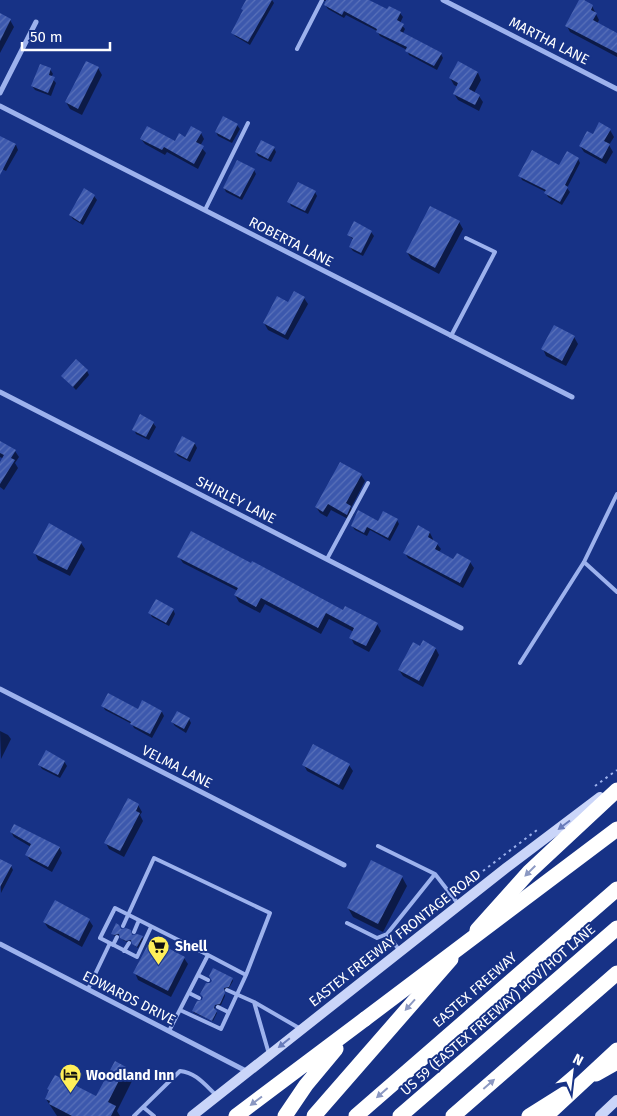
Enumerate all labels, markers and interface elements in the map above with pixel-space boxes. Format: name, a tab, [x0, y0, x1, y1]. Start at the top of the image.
street label: MARTHA LANE	[506, 14, 592, 68]
scale bar	[22, 20, 110, 52]
text: 50 m	[30, 28, 63, 46]
street label: ROBERTA LANE	[246, 213, 336, 271]
street label: SHIRLEY LANE	[193, 473, 279, 527]
street label: VELMA LANE	[139, 742, 215, 792]
one-way arrow	[558, 819, 571, 830]
one-way arrow	[525, 865, 537, 877]
street label: EASTEX FREEWAY FRONTAGE ROAD	[306, 866, 484, 1010]
street label: US 59 (EASTEX FREEWAY) HOV/HOT LANE	[397, 921, 599, 1099]
supermarket icon: Shell	[147, 934, 171, 965]
place label: Shell	[175, 938, 208, 955]
street label: EASTEX FREEWAY	[430, 949, 520, 1031]
street label: EDWARDS DRIVE	[80, 967, 178, 1029]
one-way arrow	[404, 998, 416, 1010]
one-way arrow	[277, 1038, 291, 1048]
north arrow	[547, 1046, 597, 1096]
hotel icon: Woodland Inn	[58, 1063, 82, 1094]
place label: Woodland Inn	[86, 1067, 174, 1084]
one-way arrow	[483, 1078, 495, 1090]
one-way arrow	[376, 1087, 388, 1099]
one-way arrow	[249, 1096, 263, 1106]

